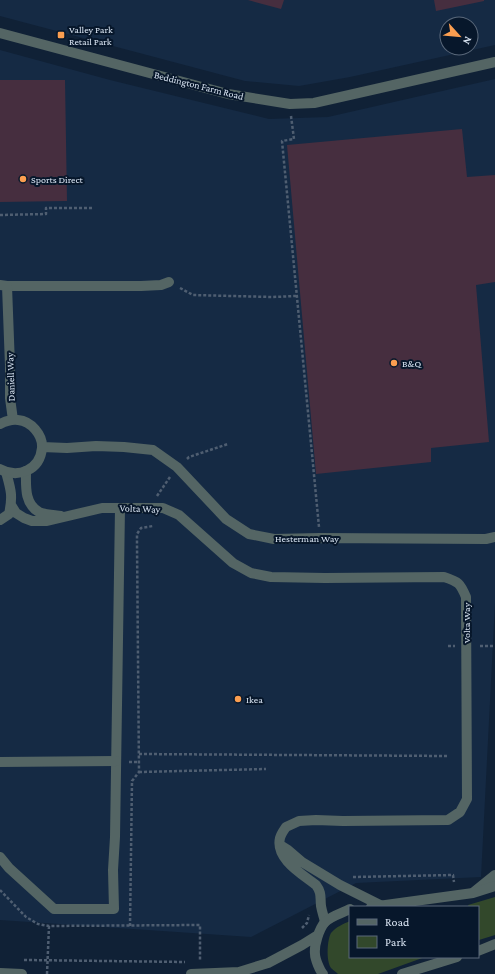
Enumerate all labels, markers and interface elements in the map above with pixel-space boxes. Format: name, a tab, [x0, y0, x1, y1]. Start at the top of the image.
north arrow	[439, 16, 479, 56]
place label: Valley Park Retail Park	[69, 24, 113, 47]
marker: Valley Park Retail Park	[56, 30, 66, 40]
text: N	[461, 34, 475, 47]
street label: Beddington Farm Road	[153, 69, 245, 102]
marker: Sports Direct	[18, 174, 28, 184]
place label: Sports Direct	[31, 174, 84, 185]
street label: Daniell Way	[4, 352, 17, 402]
marker: B&Q	[389, 358, 399, 368]
place label: B&Q	[402, 358, 423, 369]
street label: Volta Way	[120, 502, 161, 515]
street label: Hesterman Way	[275, 533, 339, 544]
street label: Volta Way	[461, 602, 472, 643]
marker: Ikea	[233, 694, 243, 704]
place label: Ikea	[246, 694, 263, 705]
legend	[349, 906, 479, 958]
text: Road	[385, 915, 410, 929]
text: Park	[385, 935, 407, 949]

